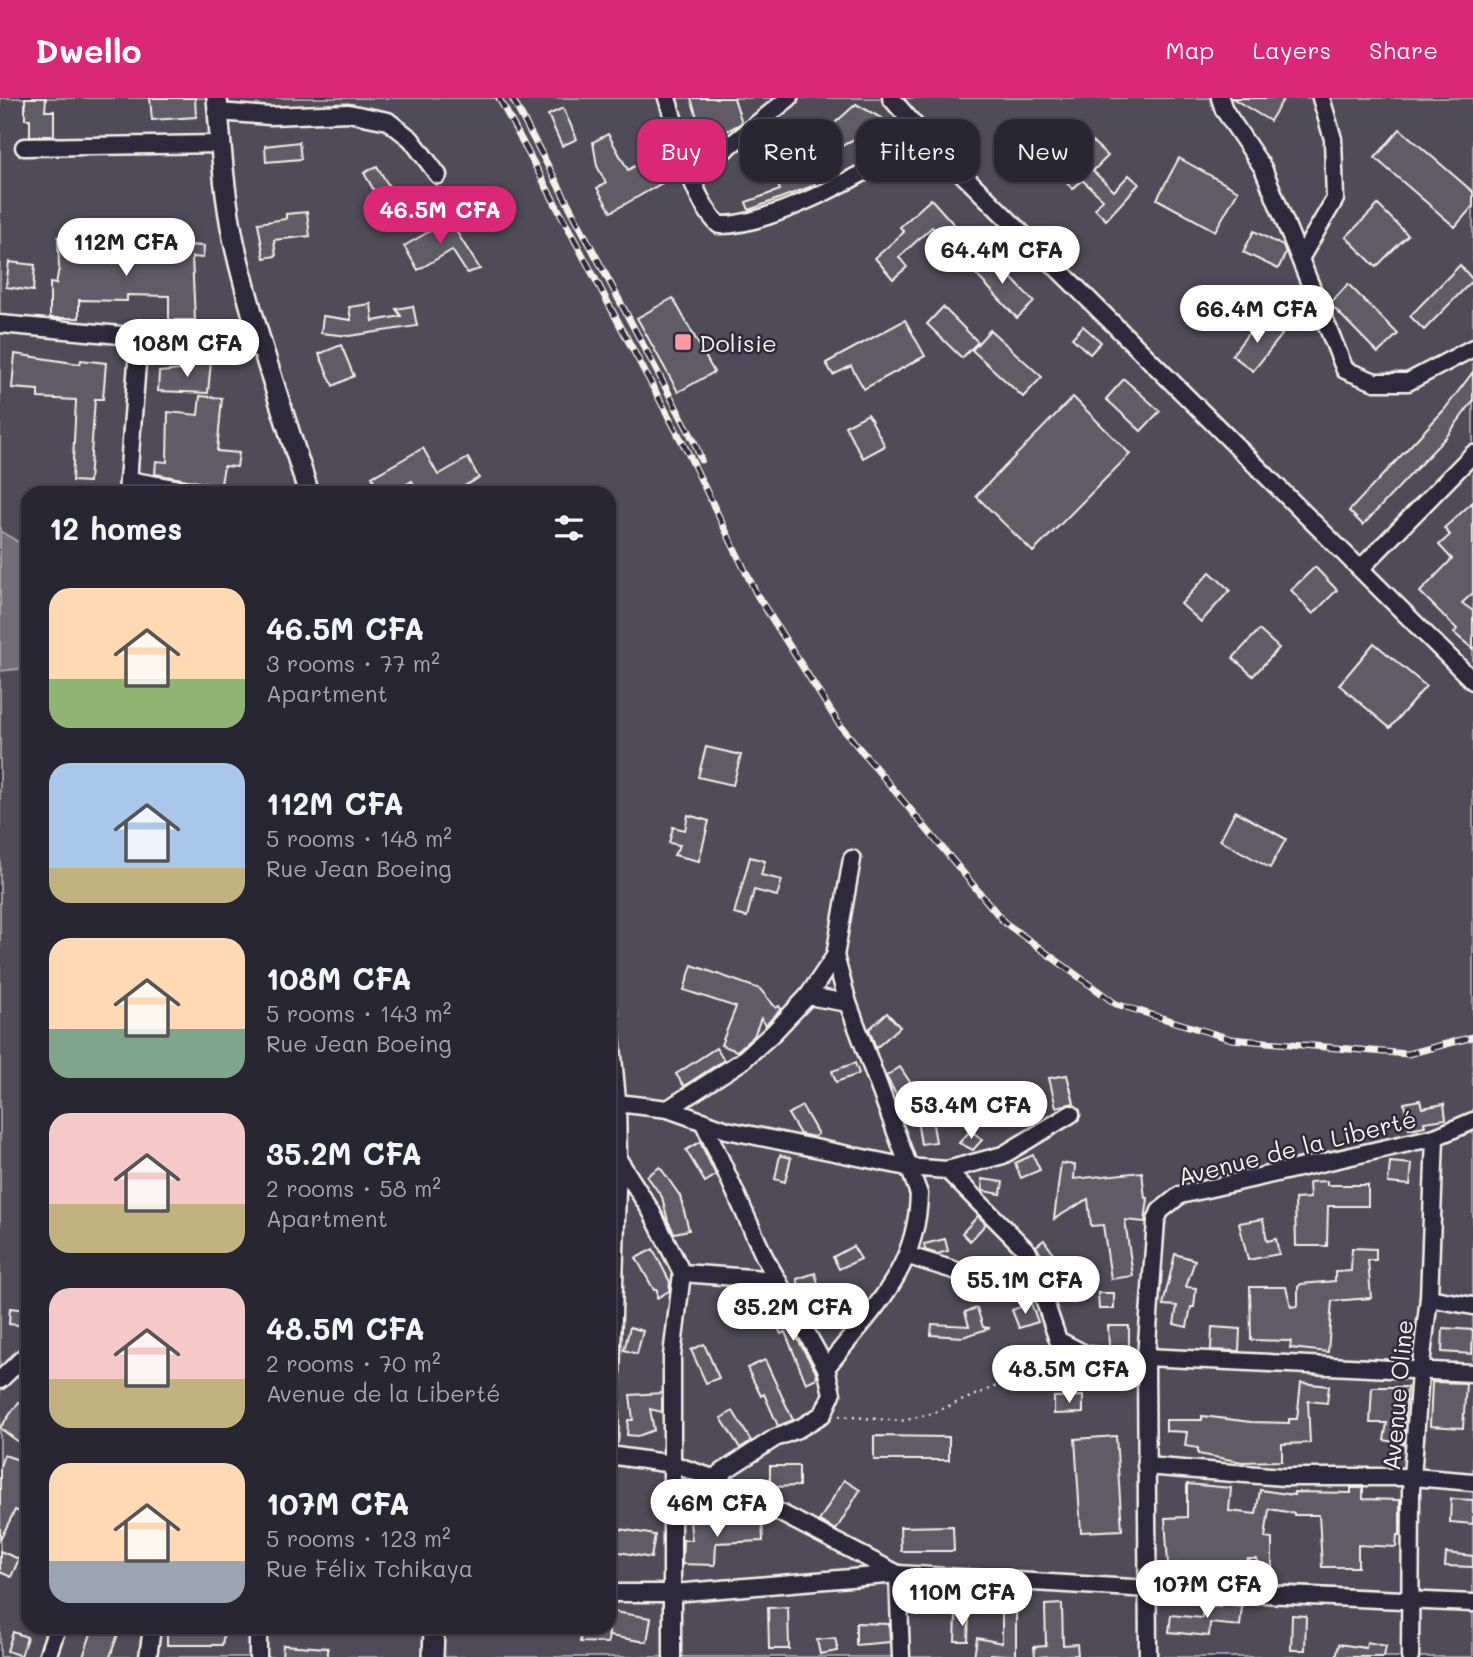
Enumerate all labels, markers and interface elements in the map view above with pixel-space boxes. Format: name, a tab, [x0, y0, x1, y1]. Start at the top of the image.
text: Dwello	[35, 28, 142, 71]
text: Map	[1166, 34, 1214, 65]
text: Layers	[1252, 34, 1331, 65]
text: Share	[1369, 34, 1438, 65]
chip: Buy	[637, 119, 726, 182]
chip: Rent	[740, 119, 842, 182]
chip: Filters	[856, 119, 980, 182]
chip: New	[994, 119, 1093, 182]
pin: 46.5M CFA	[360, 186, 520, 246]
text: 46.5M CFA	[379, 194, 501, 224]
pin: 112M CFA	[54, 218, 198, 278]
text: 112M CFA	[73, 226, 179, 256]
pin: 64.4M CFA	[922, 226, 1082, 286]
text: 64.4M CFA	[941, 234, 1063, 264]
pin: 66.4M CFA	[1177, 286, 1337, 345]
text: 66.4M CFA	[1196, 293, 1318, 323]
pin: 108M CFA	[115, 320, 259, 379]
text: 108M CFA	[131, 327, 243, 357]
place label: Dolisie	[699, 327, 777, 358]
marker: Dolisie	[673, 332, 693, 352]
text: 12 homes	[49, 508, 182, 548]
icon: filters	[550, 509, 588, 547]
text: 46.5M CFA	[266, 608, 424, 648]
icon: home	[105, 616, 189, 700]
text: 3 rooms · 77 m²	[266, 648, 440, 678]
text: Apartment	[266, 678, 388, 708]
text: 112M CFA	[266, 783, 404, 823]
icon: home	[105, 791, 189, 875]
text: 5 rooms · 148 m²	[266, 823, 452, 853]
text: Rue Jean Boeing	[266, 853, 452, 883]
text: 108M CFA	[266, 958, 412, 998]
icon: home	[105, 966, 189, 1050]
text: 5 rooms · 143 m²	[266, 998, 452, 1028]
text: Rue Jean Boeing	[266, 1028, 452, 1058]
pin: 53.4M CFA	[891, 1082, 1051, 1141]
text: 53.4M CFA	[910, 1089, 1032, 1119]
street label: Avenue de la Liberté	[1175, 1102, 1419, 1192]
text: 35.2M CFA	[266, 1133, 422, 1173]
icon: home	[105, 1141, 189, 1225]
text: 2 rooms · 58 m²	[266, 1173, 441, 1203]
text: Apartment	[266, 1203, 388, 1233]
pin: 55.1M CFA	[945, 1256, 1105, 1316]
text: 55.1M CFA	[967, 1264, 1083, 1294]
pin: 35.2M CFA	[713, 1284, 873, 1343]
text: 35.2M CFA	[733, 1291, 853, 1321]
text: 48.5M CFA	[266, 1308, 425, 1348]
icon: home	[105, 1316, 189, 1400]
street label: Avenue Oline	[1375, 1318, 1419, 1472]
pin: 48.5M CFA	[989, 1346, 1149, 1405]
text: 2 rooms · 70 m²	[266, 1348, 441, 1378]
text: 48.5M CFA	[1008, 1353, 1130, 1383]
text: Avenue de la Liberté	[266, 1378, 501, 1408]
pin: 46M CFA	[652, 1480, 782, 1539]
text: 107M CFA	[266, 1483, 410, 1523]
text: 46M CFA	[667, 1487, 767, 1517]
icon: home	[105, 1491, 189, 1575]
text: 5 rooms · 123 m²	[266, 1523, 451, 1553]
text: Rue Félix Tchikaya	[266, 1553, 473, 1583]
pin: 107M CFA	[1135, 1560, 1279, 1620]
pin: 110M CFA	[890, 1568, 1034, 1628]
text: 107M CFA	[1152, 1568, 1262, 1598]
text: 110M CFA	[908, 1576, 1016, 1606]

